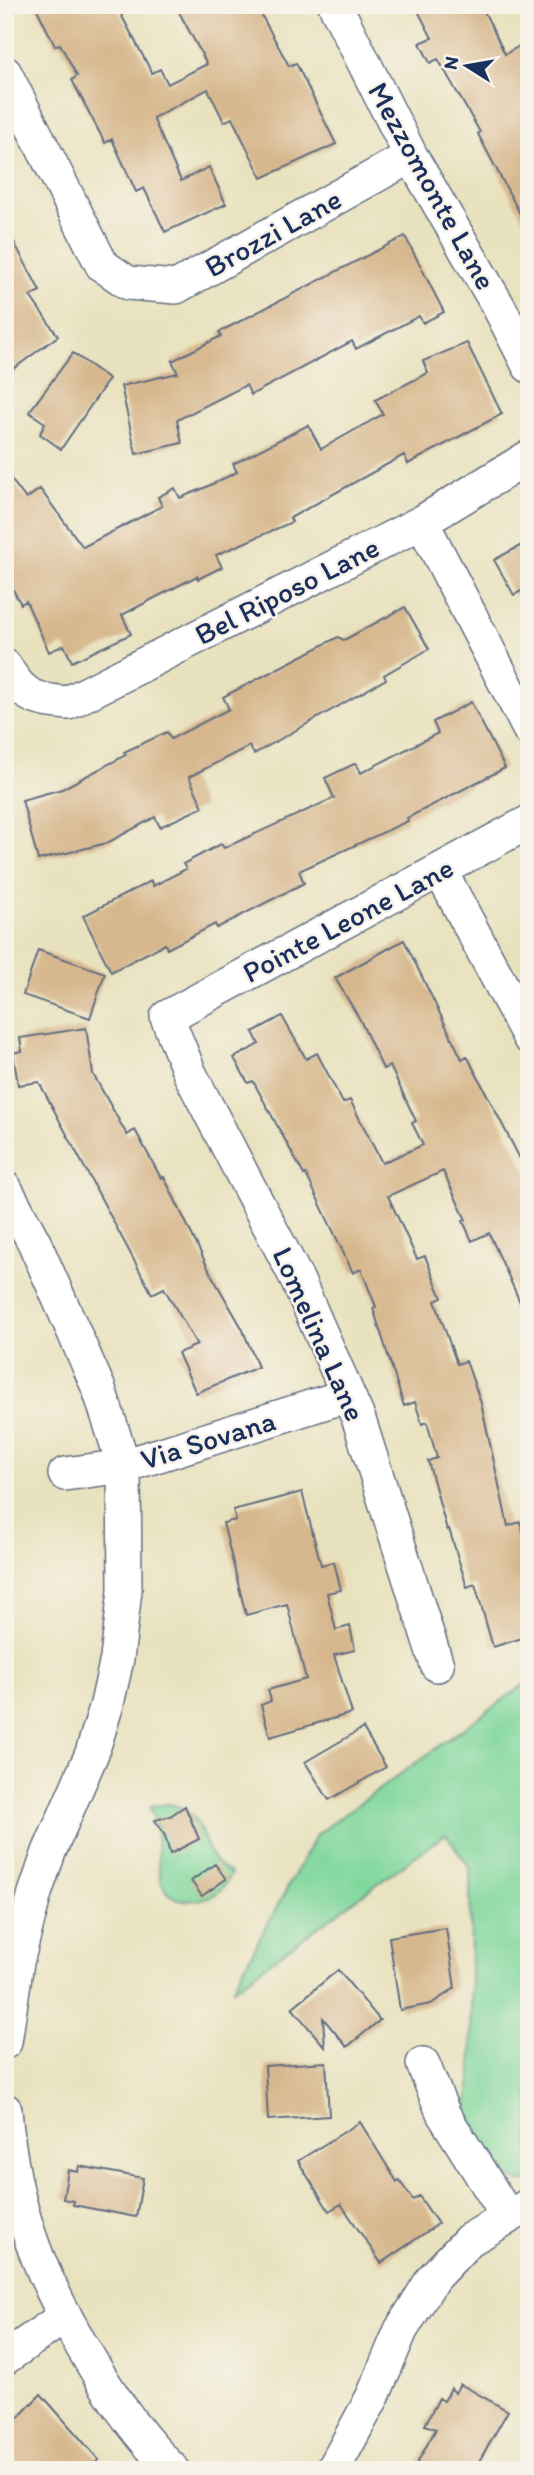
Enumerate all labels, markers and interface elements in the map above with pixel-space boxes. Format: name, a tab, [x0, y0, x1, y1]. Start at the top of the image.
north arrow	[433, 32, 503, 102]
text: N	[438, 54, 463, 71]
street label: Mezzomonte Lane	[360, 75, 505, 296]
street label: Brozzi Lane	[198, 180, 348, 285]
street label: Bel Riposo Lane	[188, 528, 385, 653]
street label: Pointe Leone Lane	[236, 848, 460, 991]
street label: Lomelina Lane	[265, 1241, 374, 1427]
street label: Via Sovana	[136, 1401, 280, 1478]

